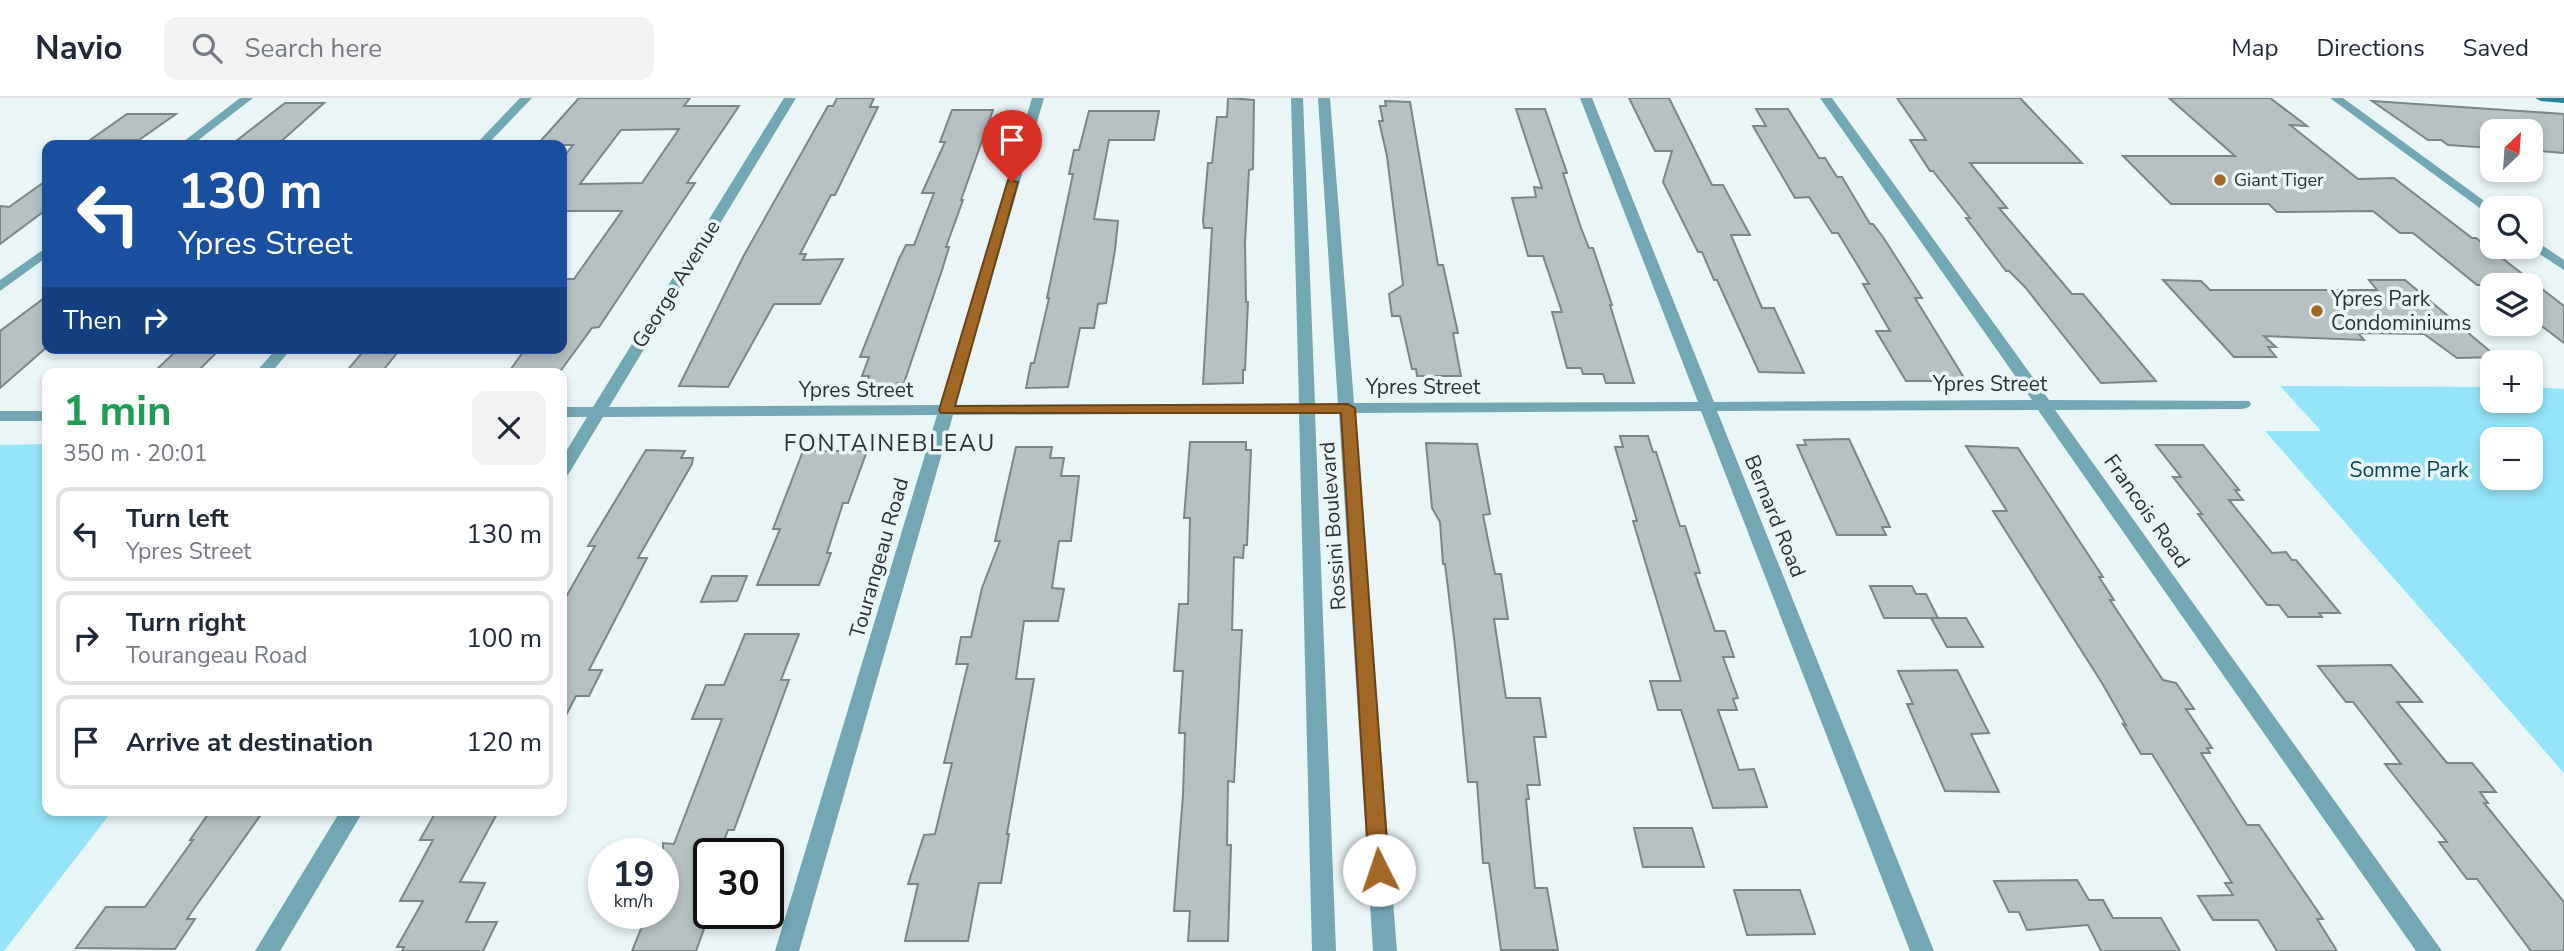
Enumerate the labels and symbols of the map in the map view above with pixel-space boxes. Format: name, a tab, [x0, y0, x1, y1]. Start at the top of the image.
pin	[982, 110, 1042, 182]
north arrow	[2480, 119, 2543, 182]
place label: Giant Tiger	[2234, 168, 2324, 192]
marker: Giant Tiger	[2212, 172, 2228, 188]
street label: George Avenue	[625, 215, 727, 353]
place label: Ypres Park Condominiums	[2330, 285, 2471, 337]
marker: Ypres Park Condominiums	[2309, 303, 2325, 319]
street label: Ypres Street	[1932, 370, 2048, 398]
street label: Ypres Street	[1365, 373, 1481, 401]
street label: Ypres Street	[798, 376, 914, 404]
district label: FONTAINEBLEAU	[784, 428, 996, 459]
street label: Rossini Boulevard	[1313, 441, 1353, 611]
street label: Francois Road	[2098, 449, 2196, 573]
street label: Bernard Road	[1738, 451, 1812, 581]
park label: Somme Park	[2349, 456, 2469, 484]
street label: Tourangeau Road	[843, 475, 915, 641]
position arrow	[1342, 833, 1416, 907]
speed limit sign: 30	[693, 838, 784, 929]

